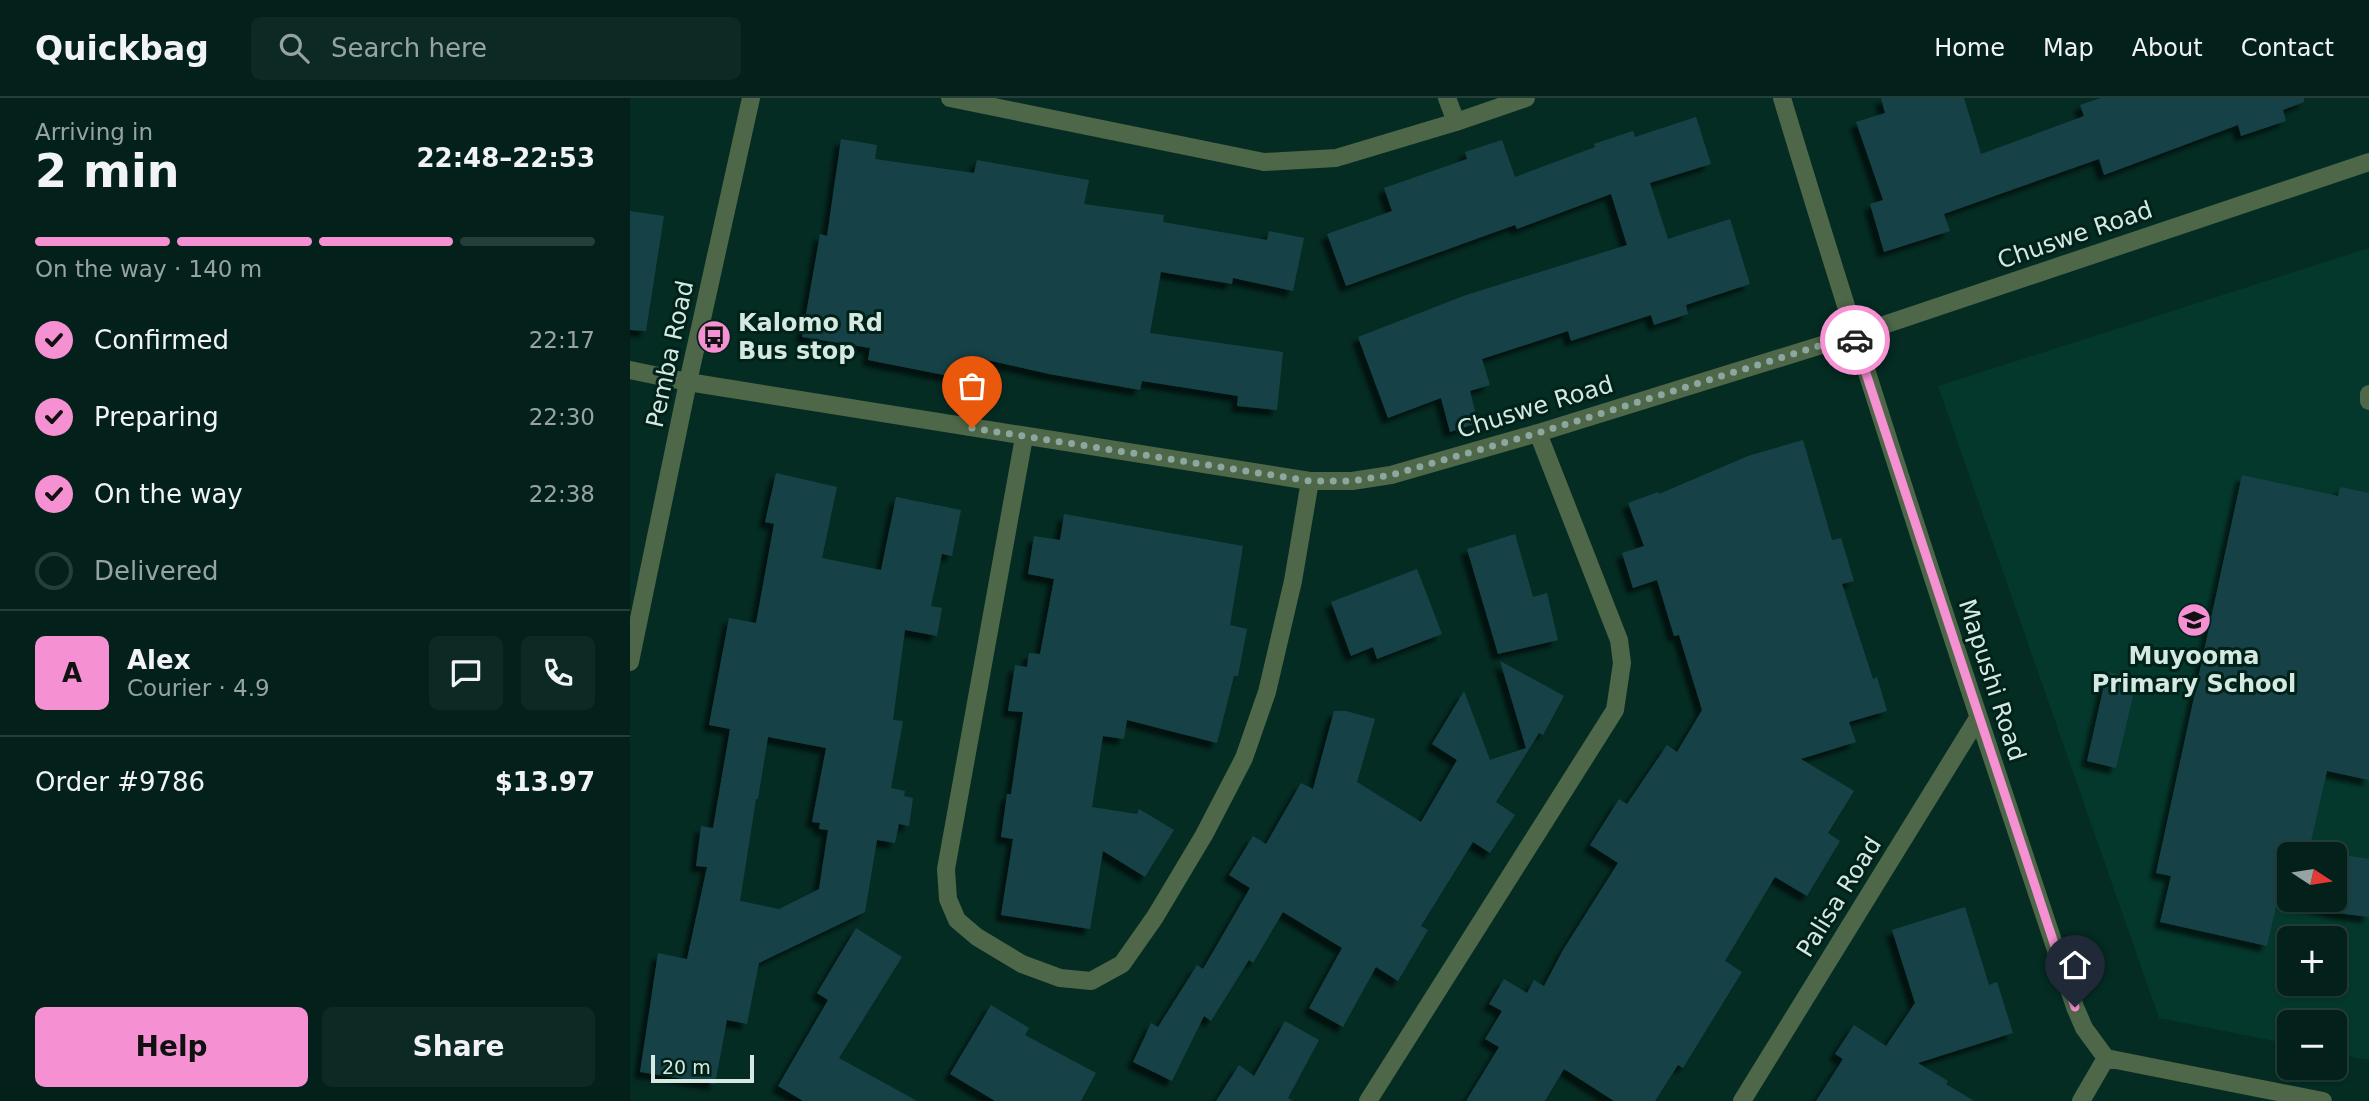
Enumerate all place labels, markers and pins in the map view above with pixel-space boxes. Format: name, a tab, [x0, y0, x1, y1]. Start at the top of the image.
place label: Kalomo Rd Bus stop	[738, 309, 883, 365]
bus stop icon: Kalomo Rd Bus stop	[695, 318, 733, 356]
pin	[942, 356, 1002, 428]
school or university icon: Muyooma Primary School	[2175, 601, 2213, 639]
place label: Muyooma Primary School	[2092, 642, 2296, 698]
pin	[2045, 935, 2105, 1007]

